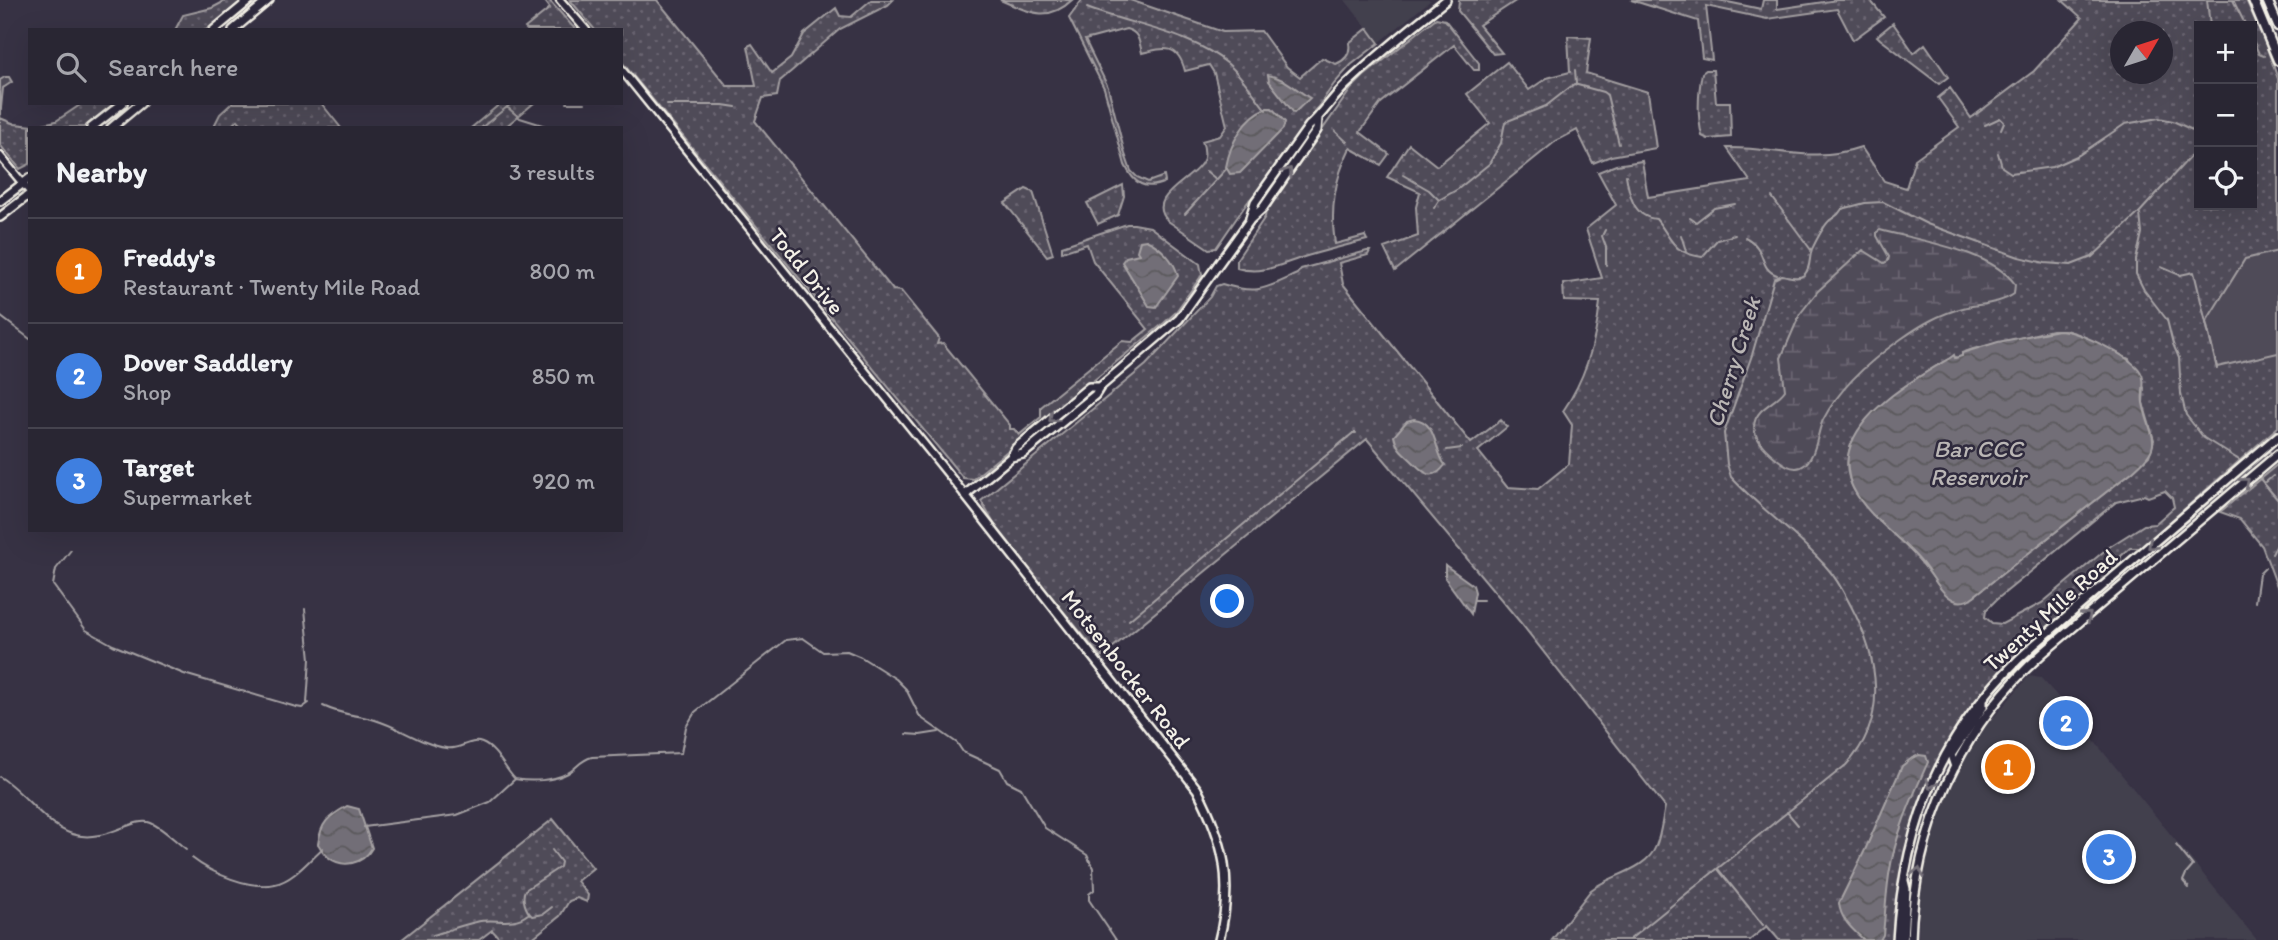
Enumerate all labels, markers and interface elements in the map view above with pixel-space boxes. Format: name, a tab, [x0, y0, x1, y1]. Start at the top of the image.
north arrow	[2110, 21, 2173, 84]
map controls	[2194, 21, 2257, 210]
button: +	[2194, 21, 2257, 84]
search box	[28, 28, 623, 105]
icon: search	[52, 48, 90, 86]
text: Search here	[108, 51, 238, 83]
button: −	[2194, 84, 2257, 147]
button: locate	[2194, 147, 2257, 210]
text: Nearby	[56, 153, 147, 190]
text: 3 results	[509, 158, 595, 186]
one-way arrow	[1280, 166, 1293, 179]
street label: Todd Drive	[763, 222, 851, 320]
text: Freddy's	[123, 241, 216, 273]
text: 1	[74, 257, 84, 285]
text: 800 m	[530, 257, 595, 285]
text: Restaurant · Twenty Mile Road	[123, 273, 420, 301]
water label: Cherry Creek	[1699, 292, 1767, 431]
text: Dover Saddlery	[123, 346, 292, 378]
text: 2	[73, 362, 85, 390]
text: 850 m	[532, 362, 595, 390]
text: Shop	[123, 378, 171, 406]
one-way arrow	[1048, 409, 1061, 422]
water label: Bar CCC Reservoir	[1930, 434, 2028, 491]
text: Target	[123, 451, 194, 483]
text: 3	[73, 467, 85, 495]
text: 920 m	[532, 467, 595, 495]
one-way arrow	[2236, 478, 2249, 490]
text: Supermarket	[123, 483, 252, 511]
one-way arrow	[2147, 537, 2160, 549]
street label: Twenty Mile Road	[1977, 542, 2123, 678]
street label: Motsenbocker Road	[1055, 584, 1197, 754]
your location	[1210, 584, 1244, 618]
one-way arrow	[2079, 612, 2092, 624]
pin: 2	[2043, 697, 2089, 749]
pin: 1	[1985, 741, 2031, 793]
one-way arrow	[1925, 777, 1939, 790]
pin: 3	[2086, 831, 2132, 883]
one-way arrow	[1910, 866, 1925, 878]

